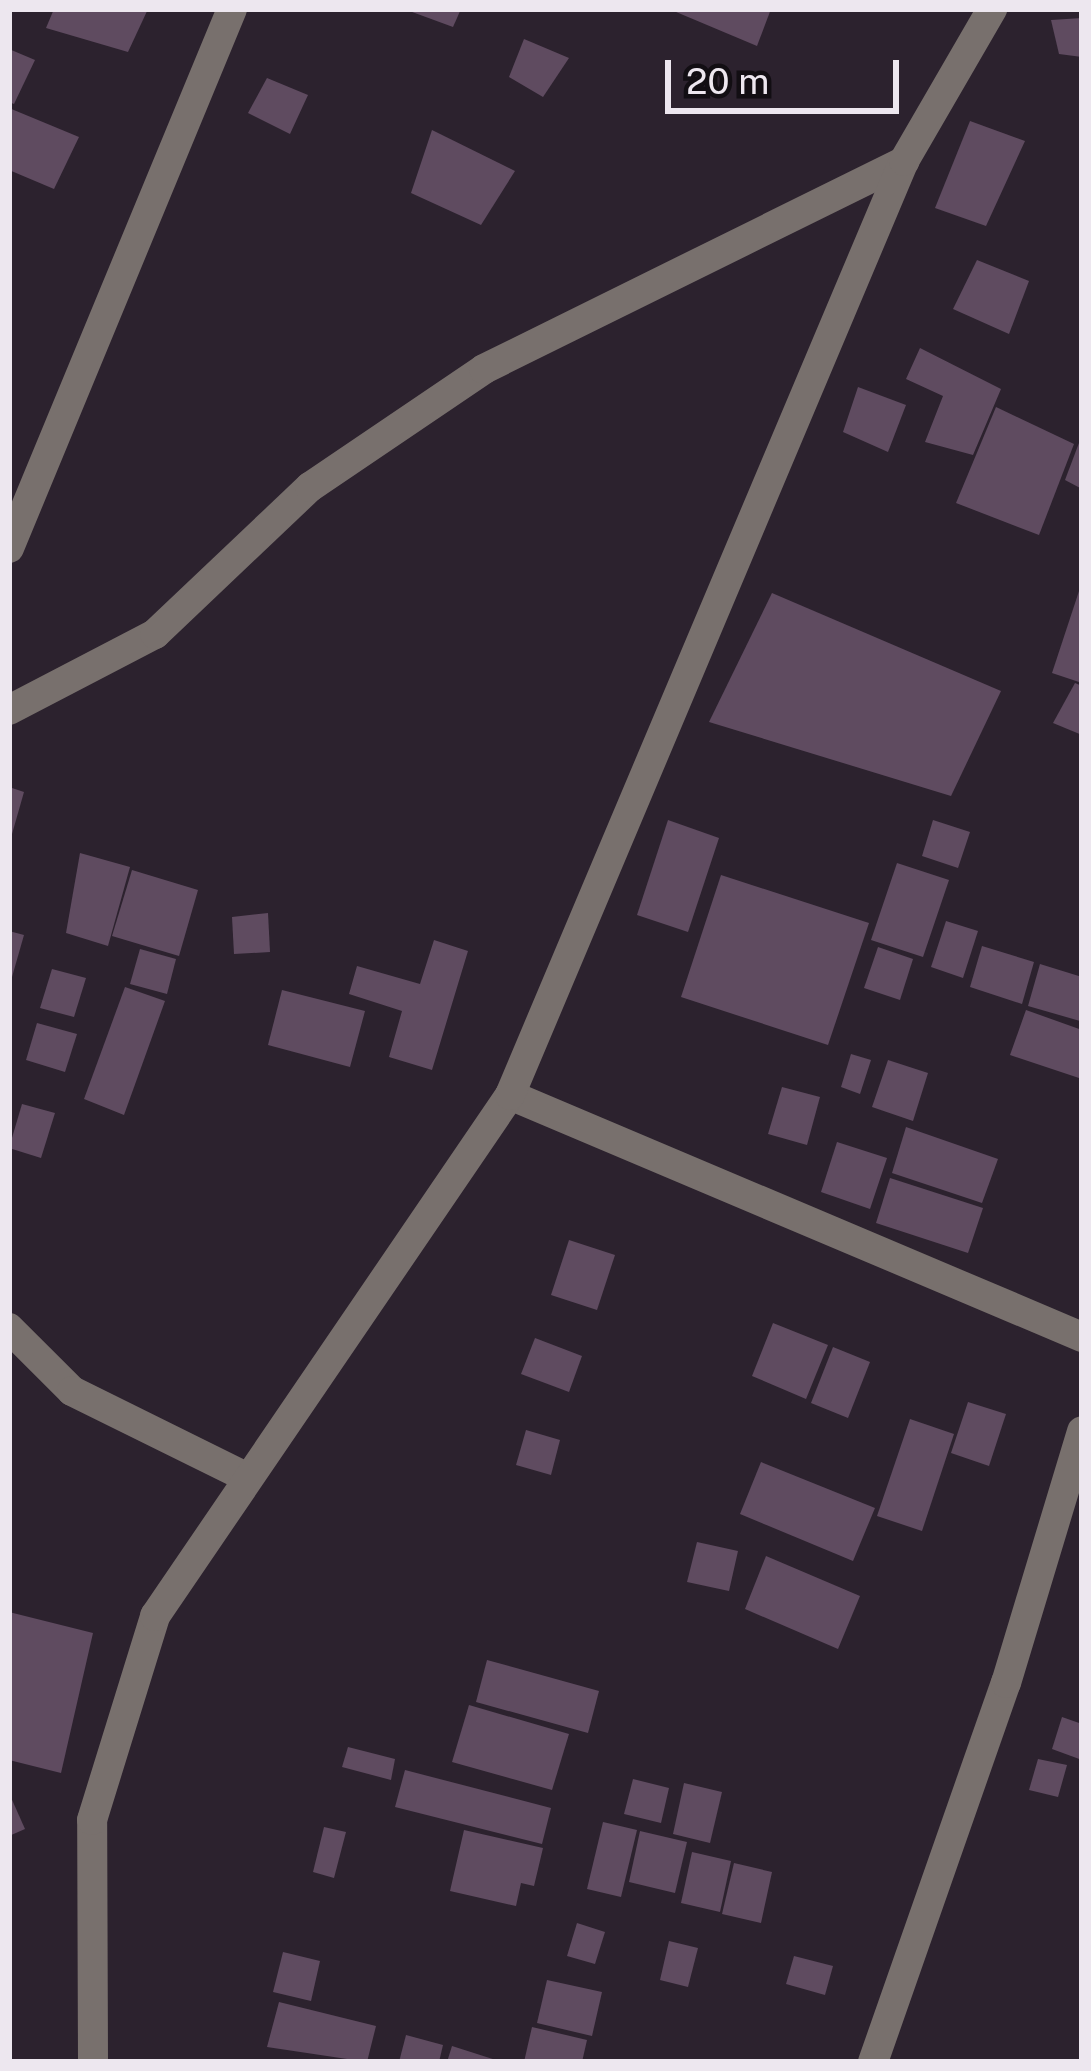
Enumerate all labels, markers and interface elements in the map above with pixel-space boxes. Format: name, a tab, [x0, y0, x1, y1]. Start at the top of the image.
scale bar	[671, 36, 905, 110]
text: 20 m	[686, 60, 769, 102]

